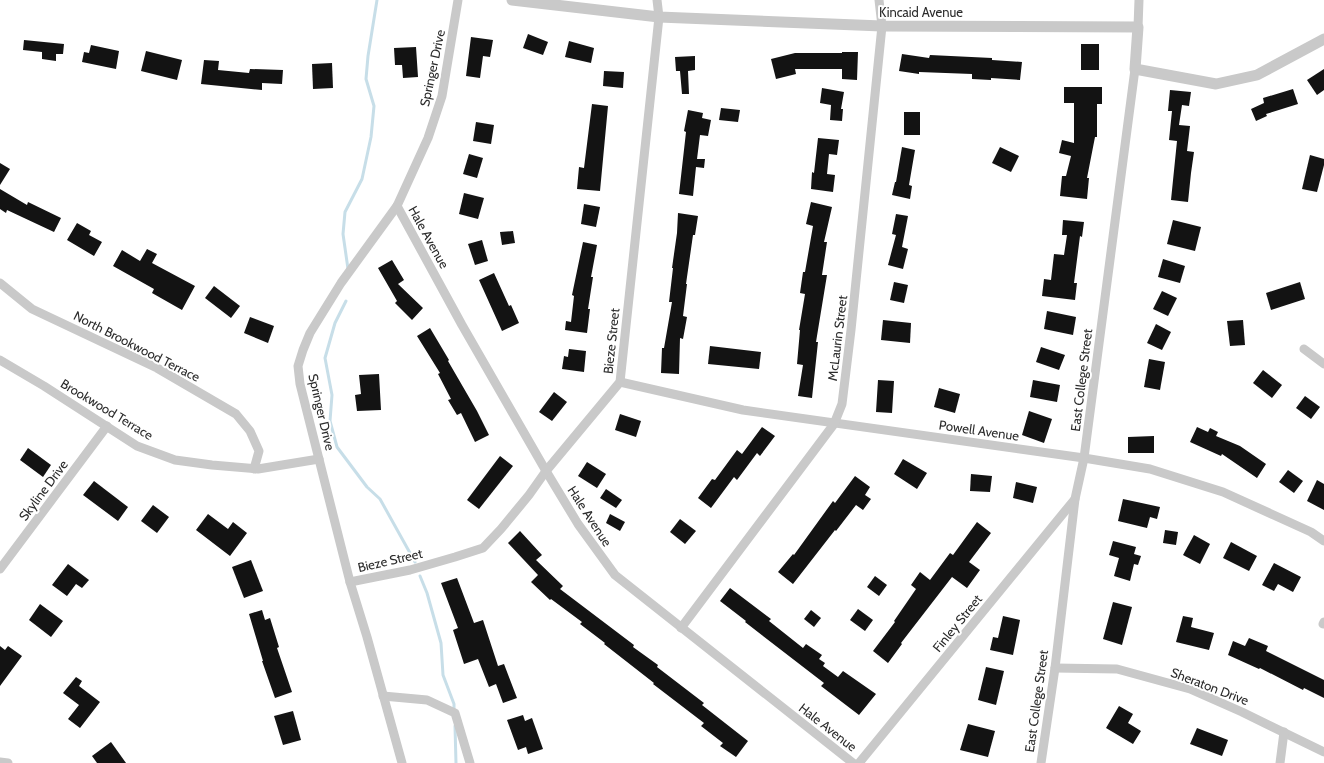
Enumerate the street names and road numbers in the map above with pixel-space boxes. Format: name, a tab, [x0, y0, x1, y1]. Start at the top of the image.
street label: Kincaid Avenue	[879, 4, 963, 20]
street label: Springer Drive	[416, 28, 448, 108]
street label: Hale Avenue	[405, 203, 453, 271]
street label: McLaurin Street	[824, 294, 850, 382]
street label: North Brookwood Terrace	[71, 307, 203, 385]
street label: Bieze Street	[600, 307, 622, 375]
street label: East College Street	[1067, 327, 1095, 432]
street label: Springer Drive	[305, 372, 339, 452]
street label: Brookwood Terrace	[58, 375, 156, 443]
street label: Powell Avenue	[938, 416, 1020, 444]
street label: Skyline Drive	[15, 456, 71, 523]
street label: Hale Avenue	[564, 483, 616, 550]
street label: Bieze Street	[356, 545, 425, 575]
street label: Finley Street	[929, 591, 985, 655]
street label: East College Street	[1021, 648, 1051, 753]
street label: Sheraton Drive	[1169, 664, 1252, 708]
street label: Hale Avenue	[796, 699, 860, 755]

